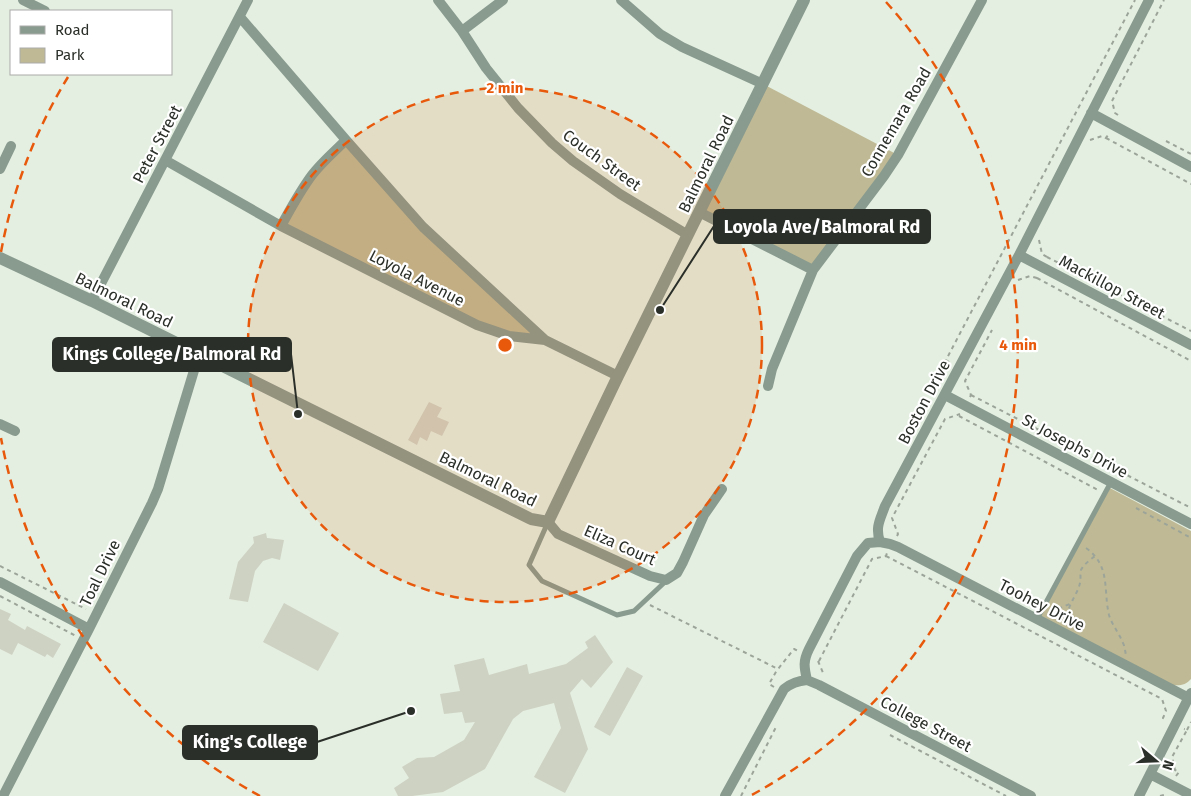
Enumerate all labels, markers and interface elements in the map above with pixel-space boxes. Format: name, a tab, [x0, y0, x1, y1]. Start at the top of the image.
legend	[10, 10, 172, 75]
text: Road	[55, 21, 90, 39]
text: Park	[55, 46, 85, 64]
street label: Connemara Road	[857, 64, 935, 180]
text: 2 min	[487, 79, 523, 97]
street label: Peter Street	[129, 102, 186, 186]
street label: Balmoral Road	[674, 112, 738, 216]
street label: Couch Street	[559, 125, 645, 195]
callout: Loyola Ave/Balmoral Rd	[714, 210, 930, 243]
text: Loyola Ave/Balmoral Rd	[724, 216, 920, 238]
street label: Loyola Avenue	[366, 246, 468, 310]
street label: Mackillop Street	[1056, 251, 1168, 323]
street label: Balmoral Road	[72, 268, 176, 332]
centre of rings	[496, 336, 514, 354]
text: 4 min	[999, 336, 1037, 354]
callout: Kings College/Balmoral Rd	[53, 338, 291, 371]
text: Kings College/Balmoral Rd	[63, 343, 281, 365]
street label: Boston Drive	[894, 357, 954, 447]
street label: St Josephs Drive	[1019, 410, 1131, 482]
street label: Balmoral Road	[436, 447, 540, 511]
street label: Eliza Court	[581, 521, 659, 569]
street label: Toal Drive	[76, 537, 124, 609]
street label: Toohey Drive	[996, 575, 1088, 635]
street label: College Street	[877, 692, 975, 756]
callout: King's College	[183, 726, 317, 759]
text: King's College	[193, 731, 307, 753]
north arrow	[1131, 736, 1181, 786]
text: N	[1158, 758, 1177, 772]

